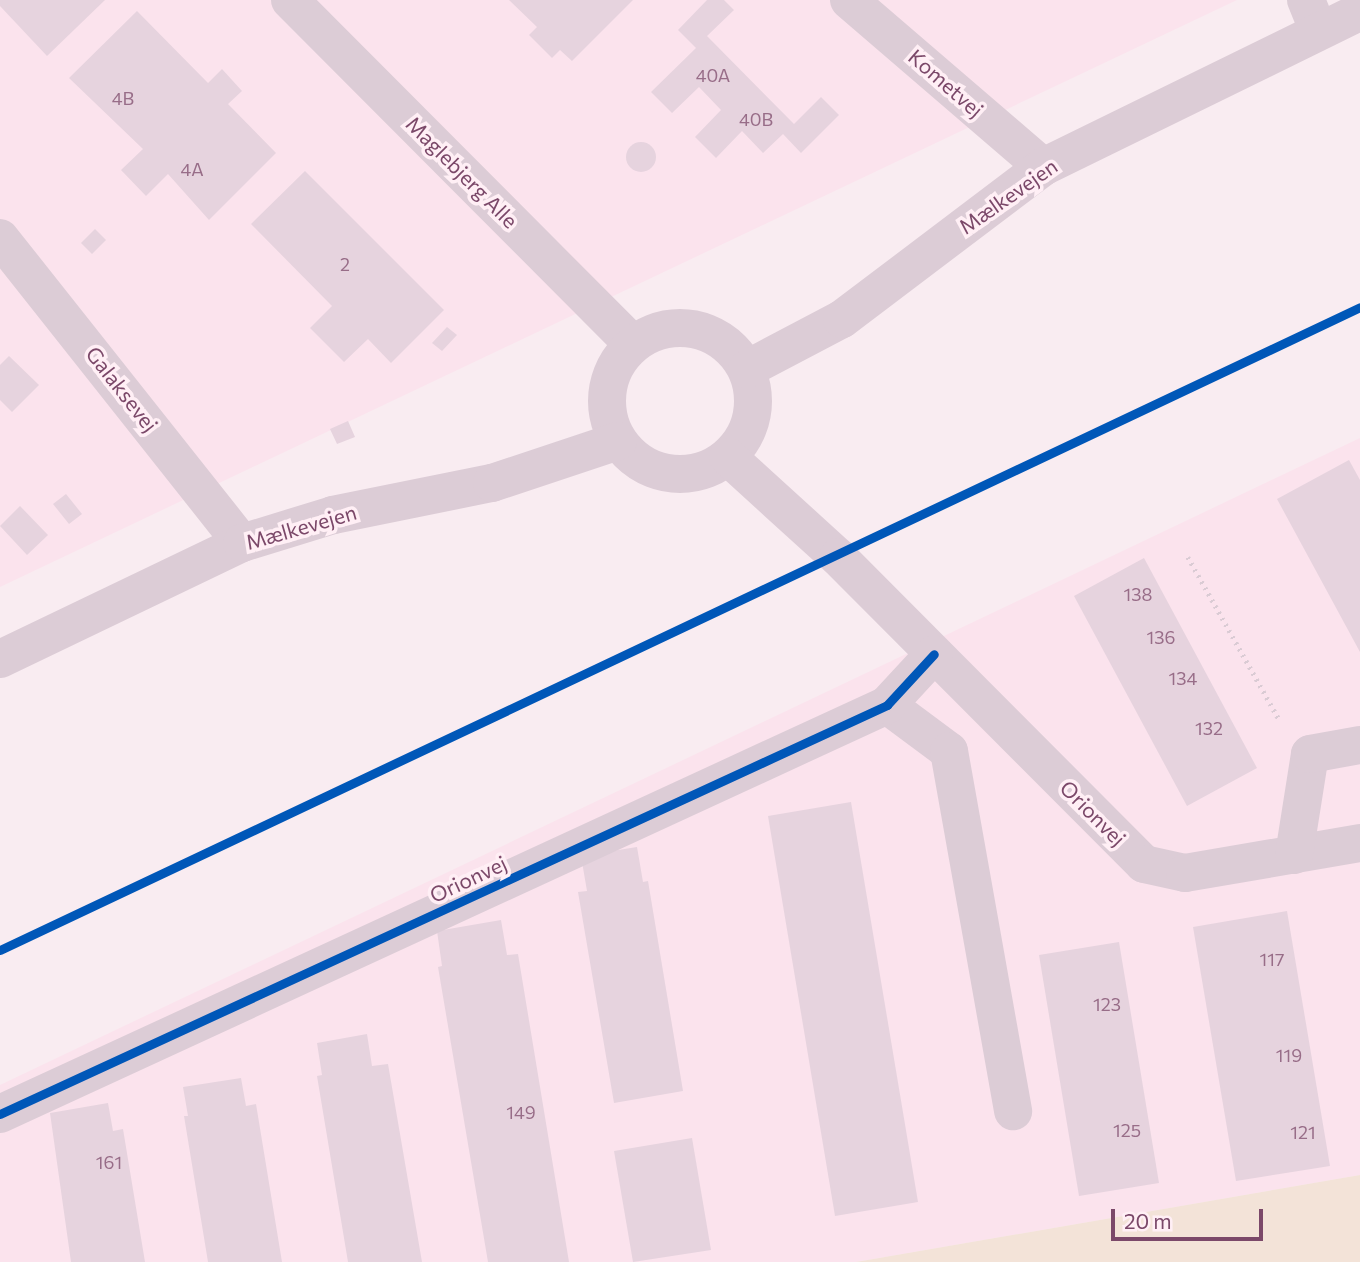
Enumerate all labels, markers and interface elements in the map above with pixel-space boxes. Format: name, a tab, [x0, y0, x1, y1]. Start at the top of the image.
street label: Kometvej	[904, 44, 988, 122]
house number: 40A	[696, 64, 730, 86]
house number: 4B	[112, 87, 134, 109]
house number: 40B	[739, 108, 773, 130]
street label: Maglebjerg Alle	[401, 111, 523, 233]
street label: Mælkevejen	[954, 153, 1062, 239]
house number: 4A	[180, 158, 204, 180]
house number: 2	[340, 253, 350, 275]
street label: Galaksevej	[81, 341, 163, 437]
street label: Mælkevejen	[243, 499, 359, 555]
house number: 138	[1124, 583, 1152, 605]
house number: 136	[1147, 626, 1175, 648]
house number: 134	[1169, 667, 1197, 689]
house number: 132	[1195, 717, 1223, 739]
street label: Orionvej	[1055, 775, 1131, 851]
street label: Orionvej	[425, 850, 511, 908]
house number: 117	[1260, 948, 1284, 970]
house number: 123	[1093, 993, 1121, 1015]
house number: 119	[1276, 1044, 1302, 1066]
house number: 149	[506, 1101, 536, 1123]
house number: 125	[1113, 1119, 1141, 1141]
house number: 121	[1290, 1121, 1316, 1143]
house number: 161	[96, 1151, 122, 1173]
scale bar	[1115, 1196, 1267, 1240]
text: 20 m	[1124, 1208, 1172, 1233]

